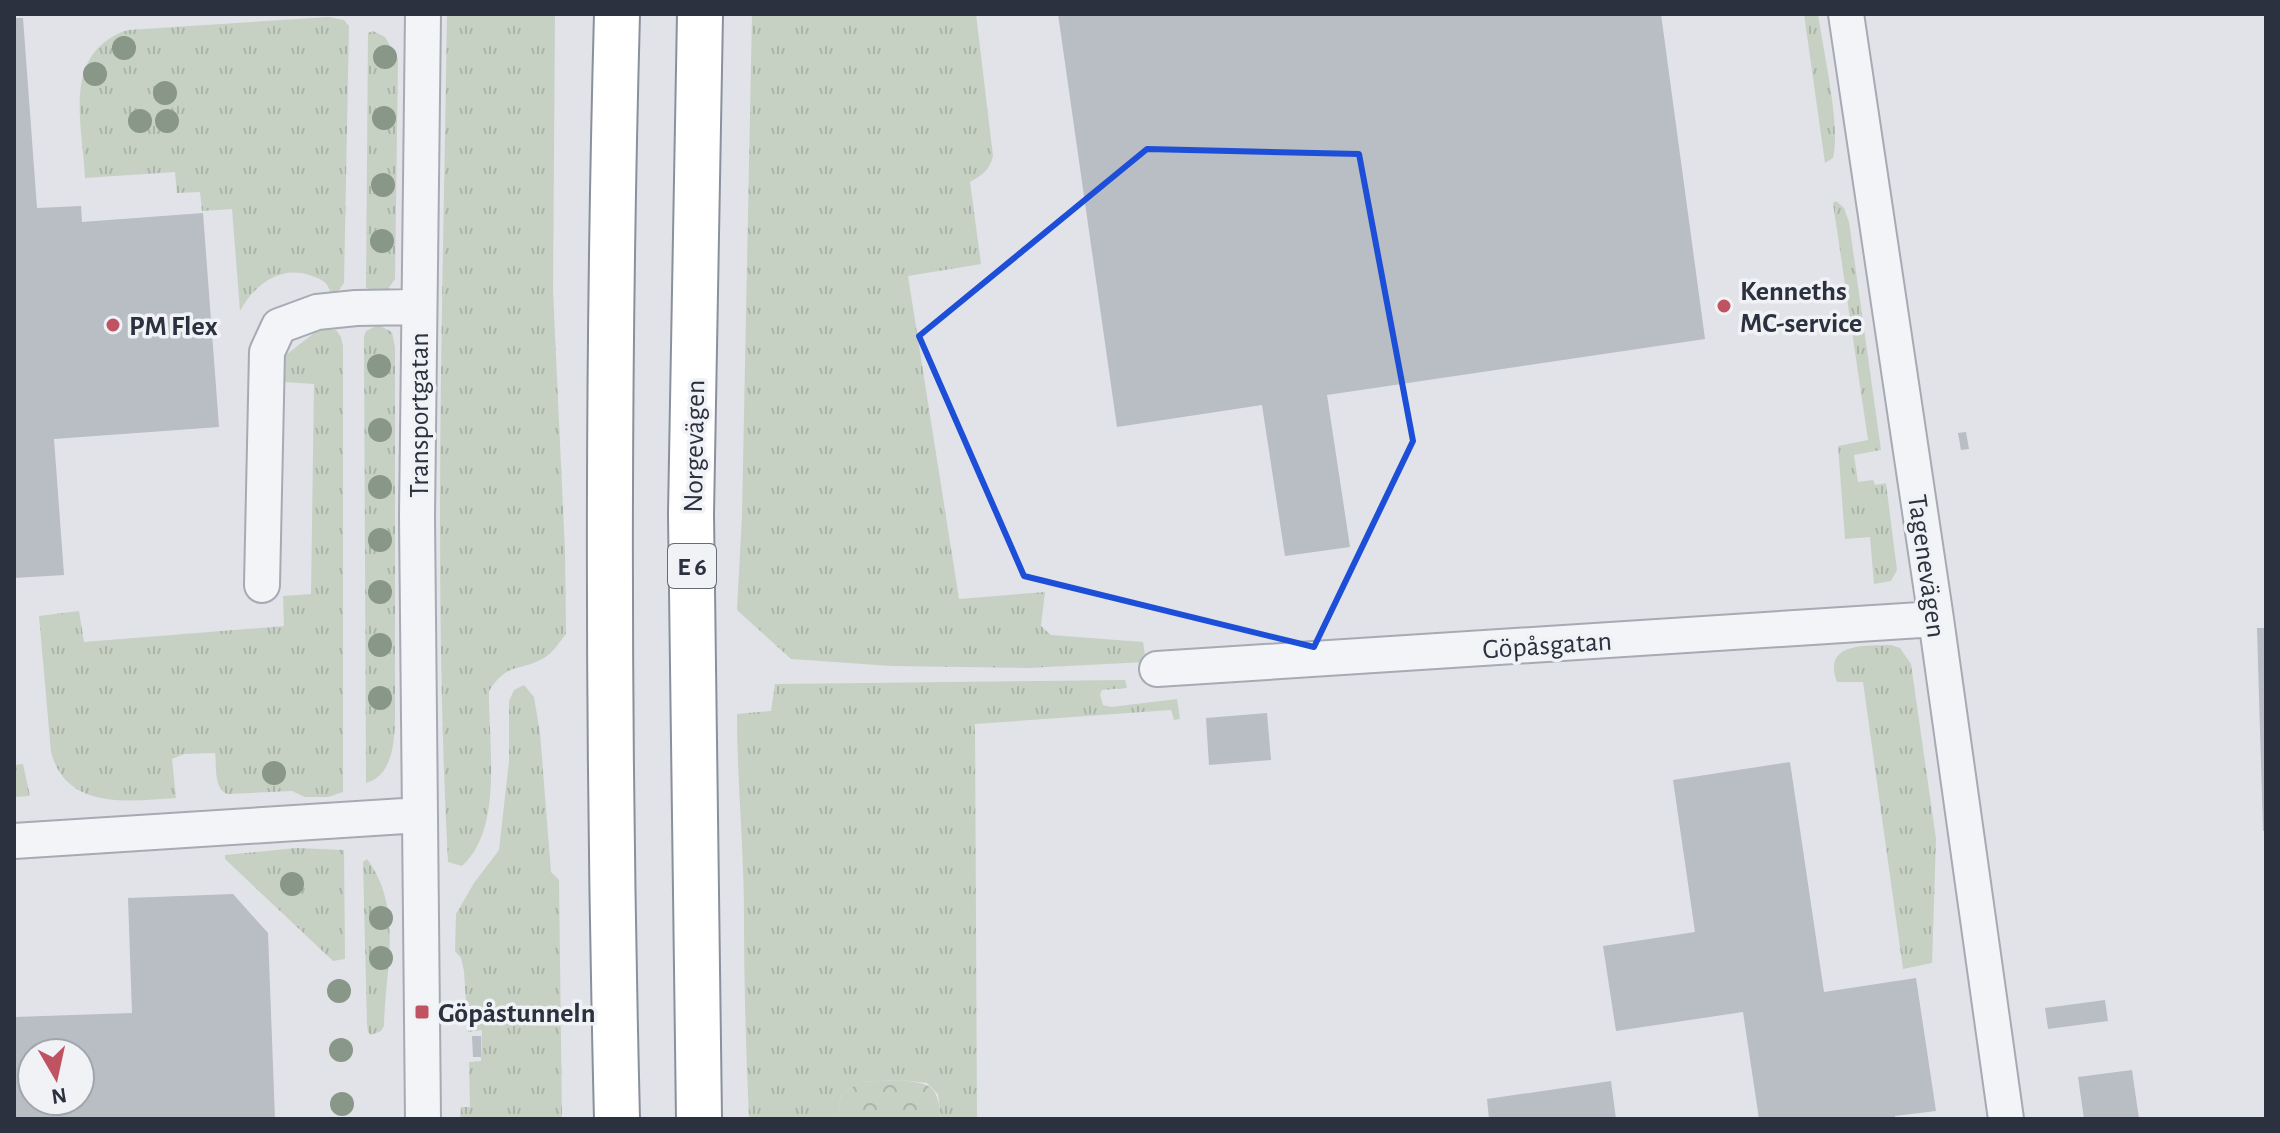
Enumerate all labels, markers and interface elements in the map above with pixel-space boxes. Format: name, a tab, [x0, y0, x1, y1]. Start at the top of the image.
place label: Kenneths MC-service	[1740, 278, 1862, 338]
marker: Kenneths MC-service	[1715, 297, 1733, 315]
place label: PM Flex	[129, 313, 218, 341]
marker: PM Flex	[104, 316, 122, 334]
street label: Transportgatan	[406, 332, 434, 498]
street label: Norgevägen	[680, 379, 710, 513]
street label: Tagenevägen	[1902, 493, 1950, 640]
road number: E 6	[668, 544, 716, 588]
street label: Göpåsgatan	[1481, 628, 1613, 664]
place label: Göpåstunneln	[438, 1000, 596, 1028]
marker: Göpåstunneln	[413, 1003, 431, 1021]
north arrow	[16, 1037, 96, 1117]
text: N	[50, 1084, 68, 1108]

